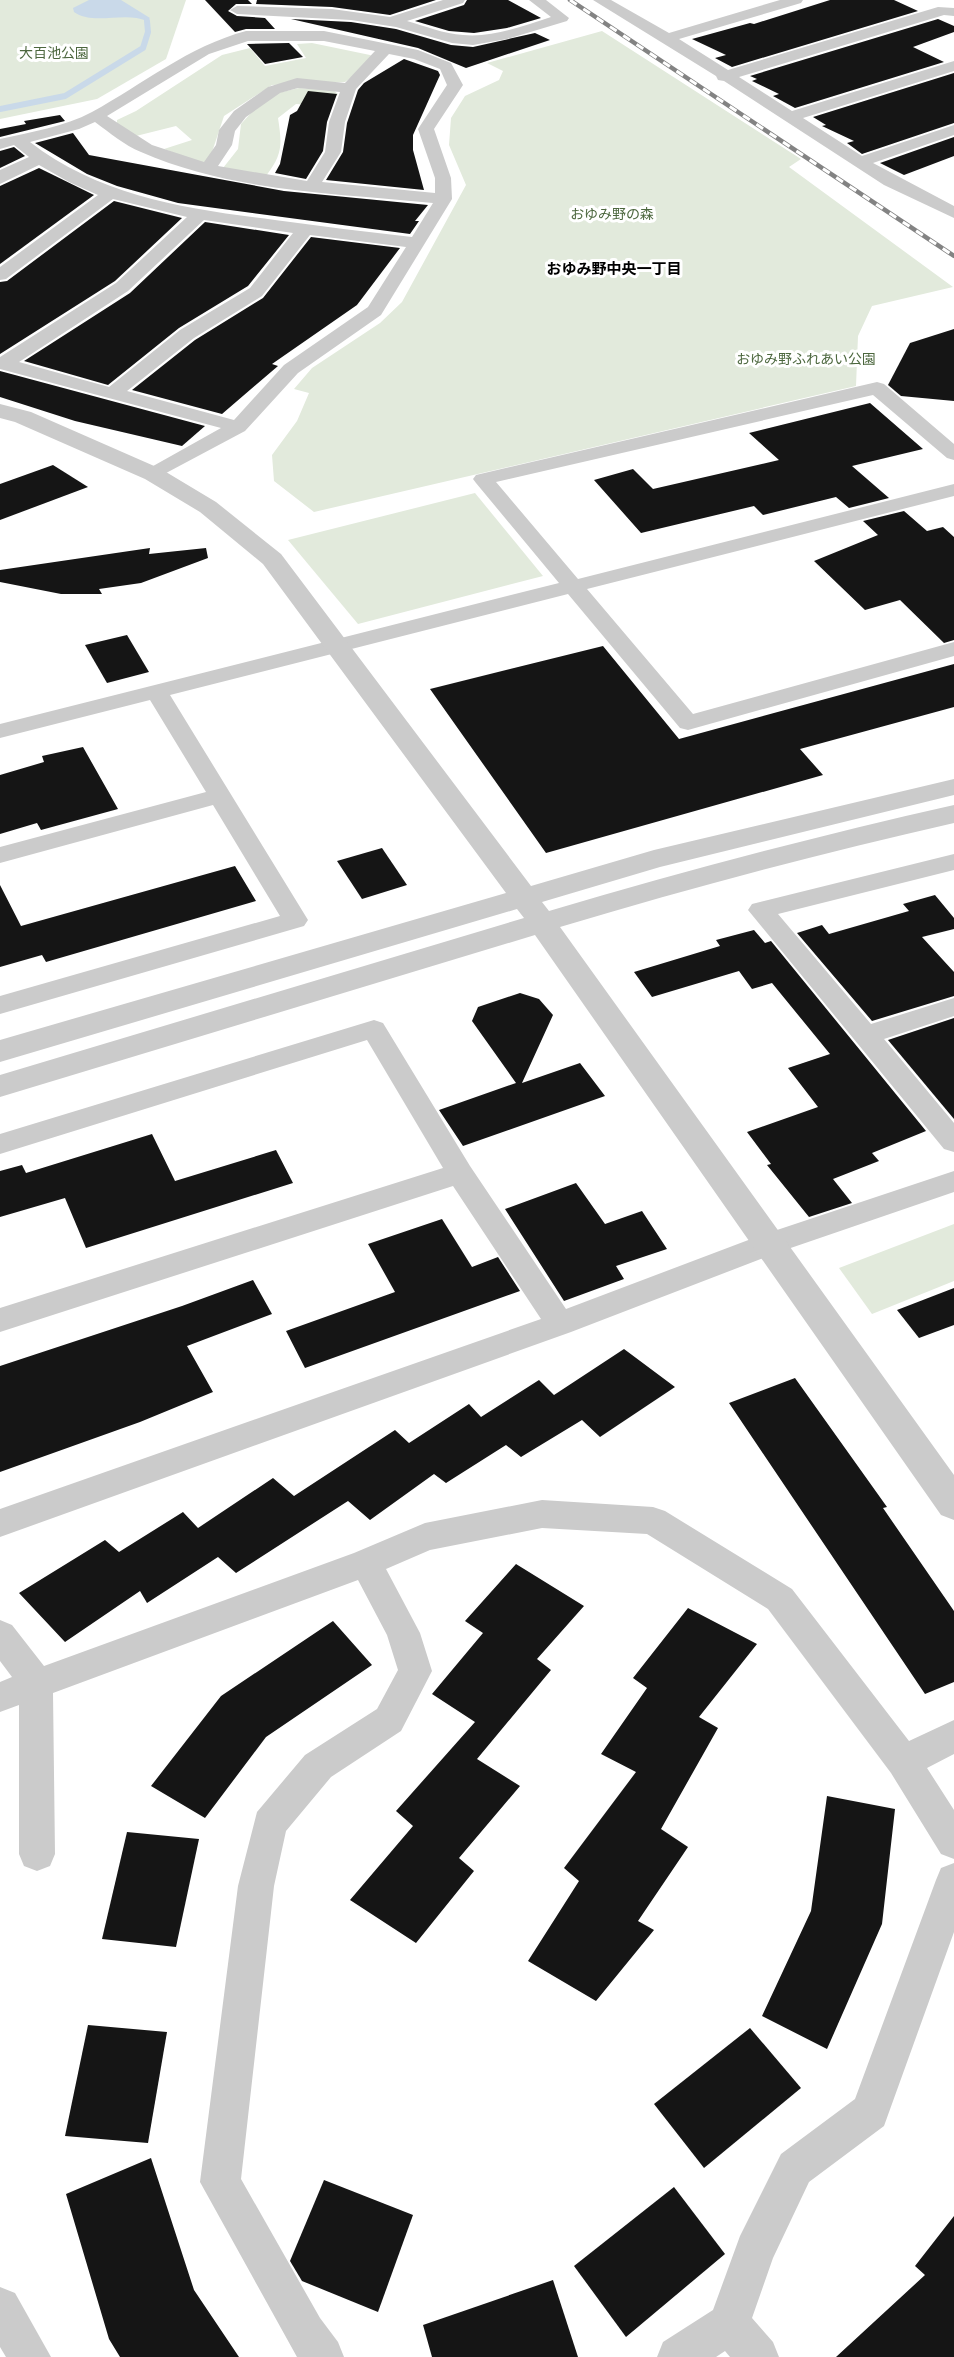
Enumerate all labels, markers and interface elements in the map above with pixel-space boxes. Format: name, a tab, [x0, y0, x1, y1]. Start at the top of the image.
park label: 大百池公園	[19, 45, 89, 61]
park label: おゆみ野の森	[570, 206, 654, 222]
district label: おゆみ野中央一丁目	[546, 260, 682, 277]
park label: おゆみ野ふれあい公園	[736, 351, 876, 367]

